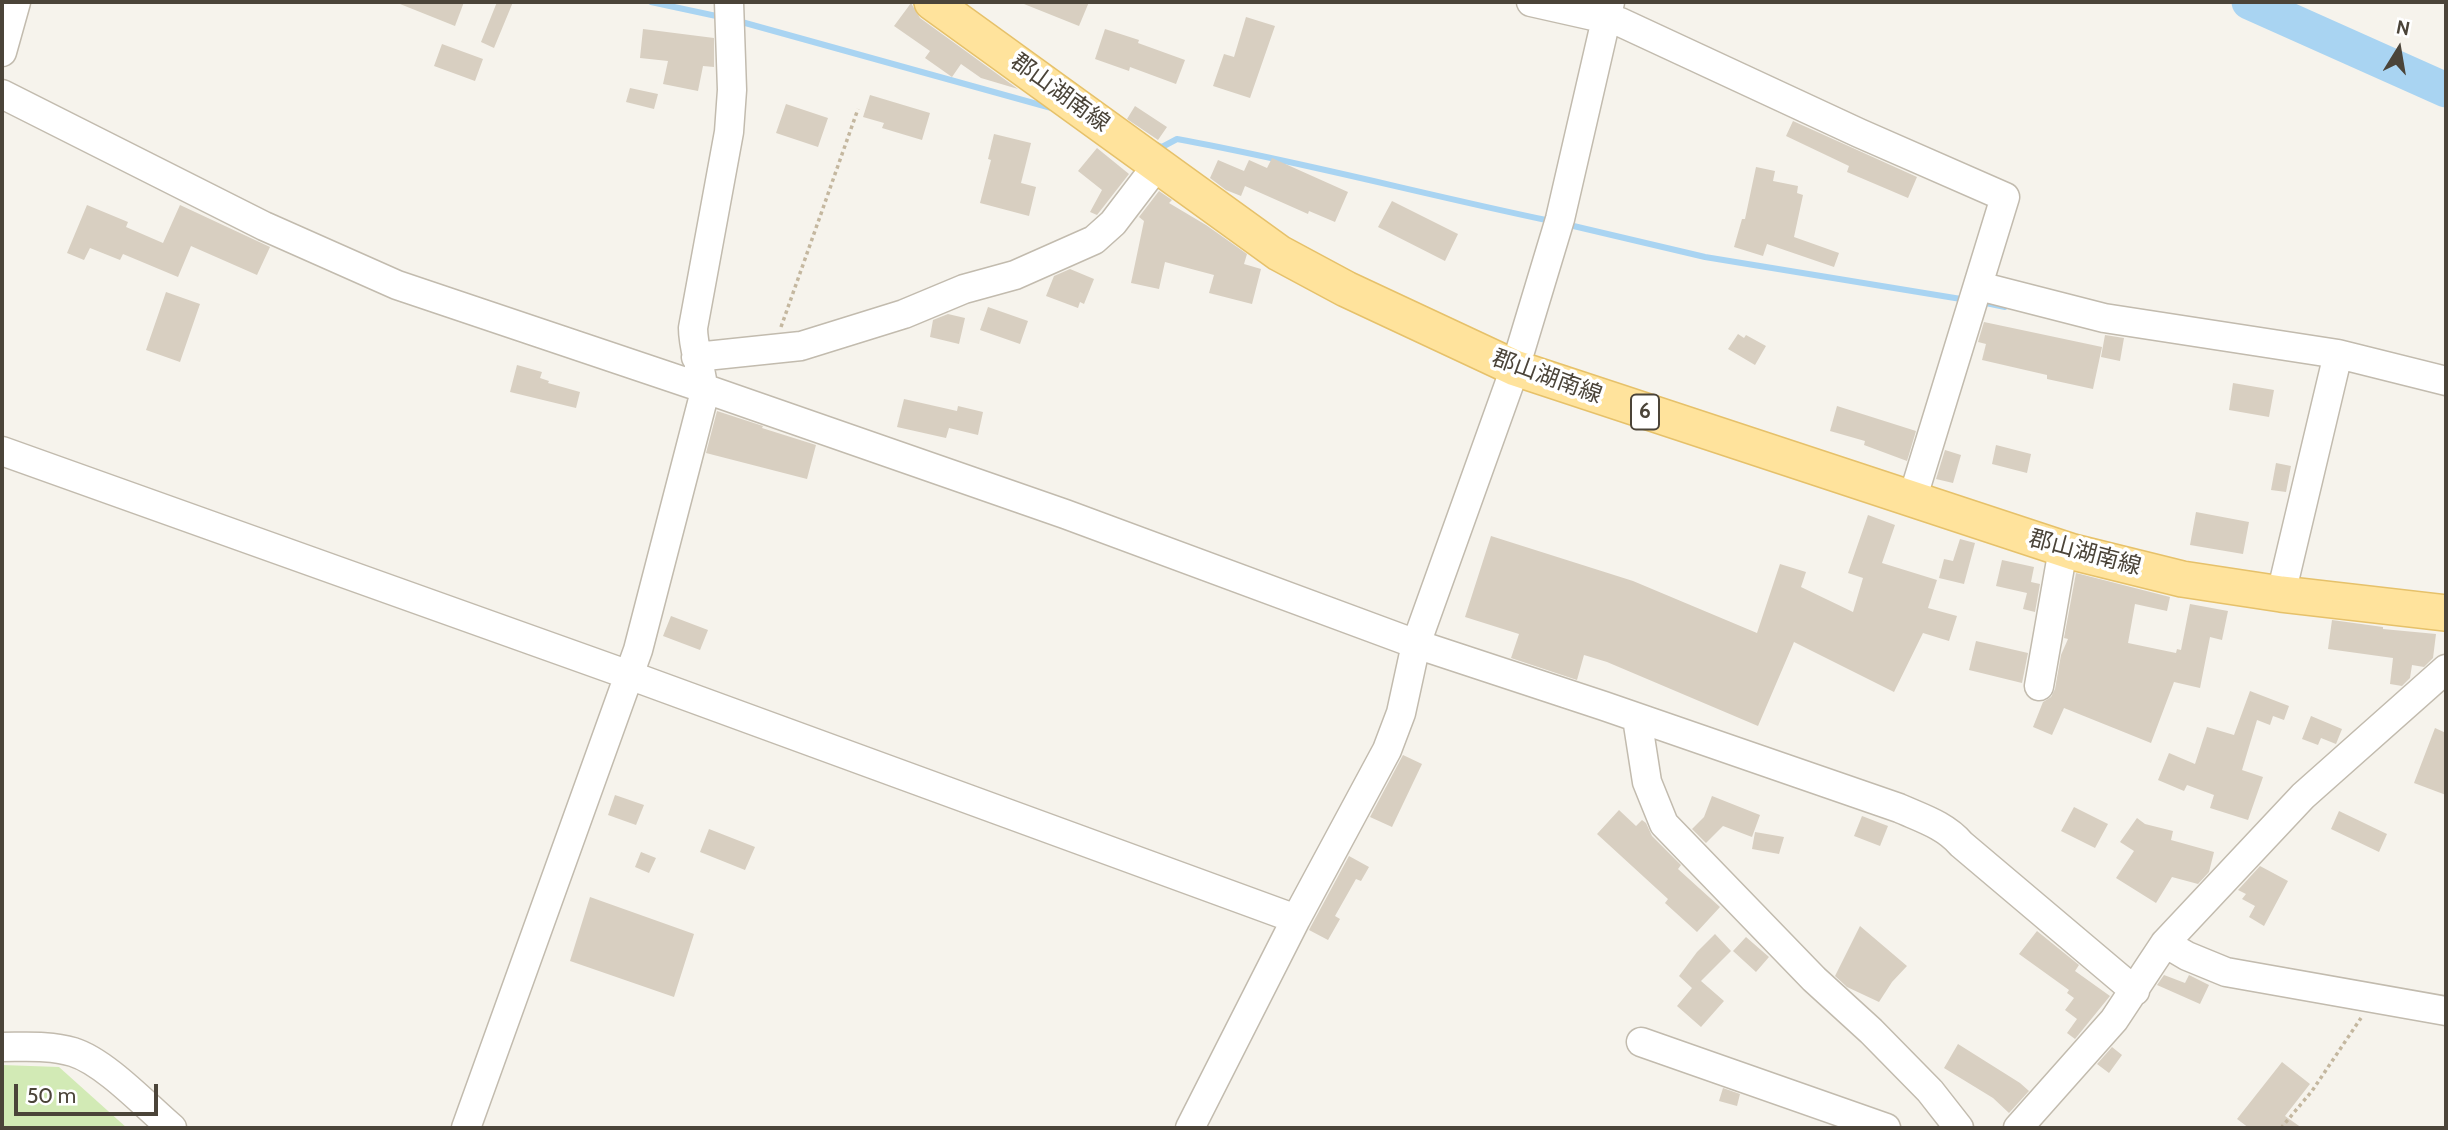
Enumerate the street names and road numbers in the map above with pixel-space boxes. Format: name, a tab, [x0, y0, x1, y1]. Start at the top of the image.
street label: 郡山湖南線	[1005, 48, 1115, 138]
street label: 郡山湖南線	[1488, 344, 1606, 410]
road number: 6	[1631, 394, 1659, 430]
street label: 郡山湖南線	[2026, 525, 2144, 581]

